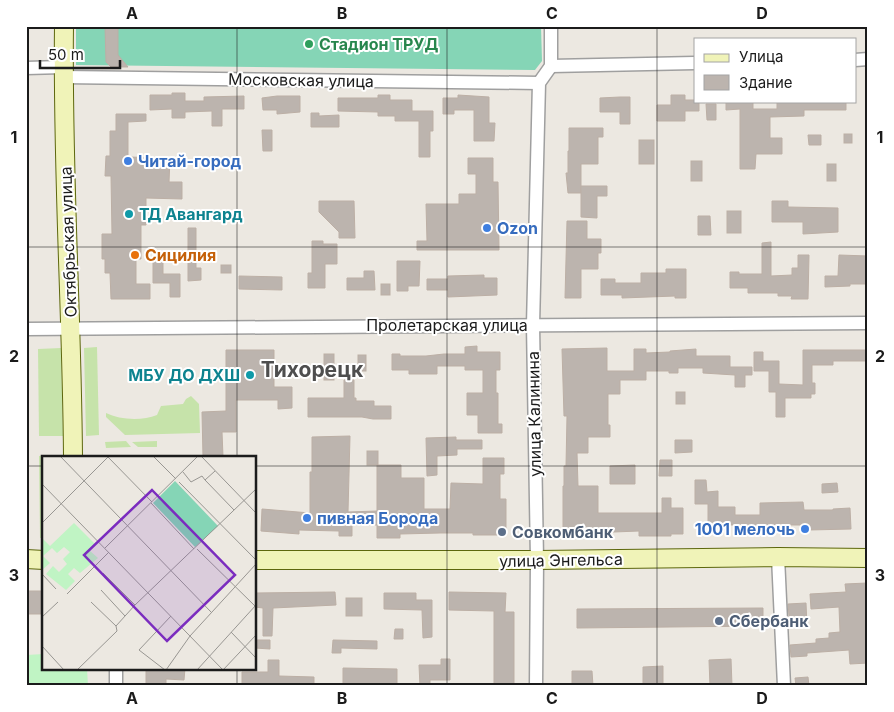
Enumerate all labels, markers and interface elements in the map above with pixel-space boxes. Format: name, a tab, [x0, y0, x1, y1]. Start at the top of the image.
text: A	[126, 3, 138, 23]
text: B	[337, 3, 347, 23]
text: C	[546, 3, 558, 23]
text: D	[756, 3, 768, 23]
place label: Стадион ТРУД	[319, 34, 438, 54]
scale bar	[40, 38, 120, 70]
marker: Стадион ТРУД	[303, 38, 315, 50]
legend	[694, 38, 856, 102]
text: 50 m	[48, 45, 84, 64]
text: Улица	[739, 47, 783, 66]
street label: Московская улица	[228, 69, 374, 91]
text: Здание	[739, 73, 793, 92]
text: 1	[11, 127, 17, 147]
text: 1	[877, 127, 883, 147]
place label: Читай-город	[138, 151, 242, 171]
marker: Читай-город	[122, 155, 134, 167]
street label: Октябрьская улица	[55, 166, 81, 318]
place label: ТД Авангард	[139, 204, 243, 224]
marker: ТД Авангард	[123, 208, 135, 220]
place label: Ozon	[497, 218, 538, 238]
marker: Ozon	[481, 222, 493, 234]
place label: Сицилия	[145, 245, 216, 265]
marker: Сицилия	[129, 249, 141, 261]
street label: Пролетарская улица	[366, 315, 528, 335]
text: 2	[9, 346, 19, 366]
text: 2	[875, 346, 885, 366]
street label: улица Калинина	[523, 351, 545, 477]
district label: Тихорецк	[261, 357, 364, 382]
place label: МБУ ДО ДХШ	[128, 365, 240, 385]
marker: МБУ ДО ДХШ	[244, 369, 256, 381]
inset map	[42, 456, 256, 670]
place label: пивная Борода	[317, 508, 438, 528]
marker: пивная Борода	[301, 512, 313, 524]
place label: 1001 мелочь	[695, 519, 795, 539]
place label: Совкомбанк	[512, 522, 614, 542]
marker: 1001 мелочь	[799, 523, 811, 535]
marker: Совкомбанк	[496, 526, 508, 538]
street label: улица Энгельса	[499, 549, 623, 571]
text: 3	[9, 565, 19, 585]
text: 3	[875, 565, 885, 585]
place label: Сбербанк	[729, 611, 809, 631]
marker: Сбербанк	[713, 615, 725, 627]
text: A	[126, 688, 138, 708]
text: B	[337, 688, 347, 708]
text: C	[546, 688, 558, 708]
text: D	[756, 688, 768, 708]

